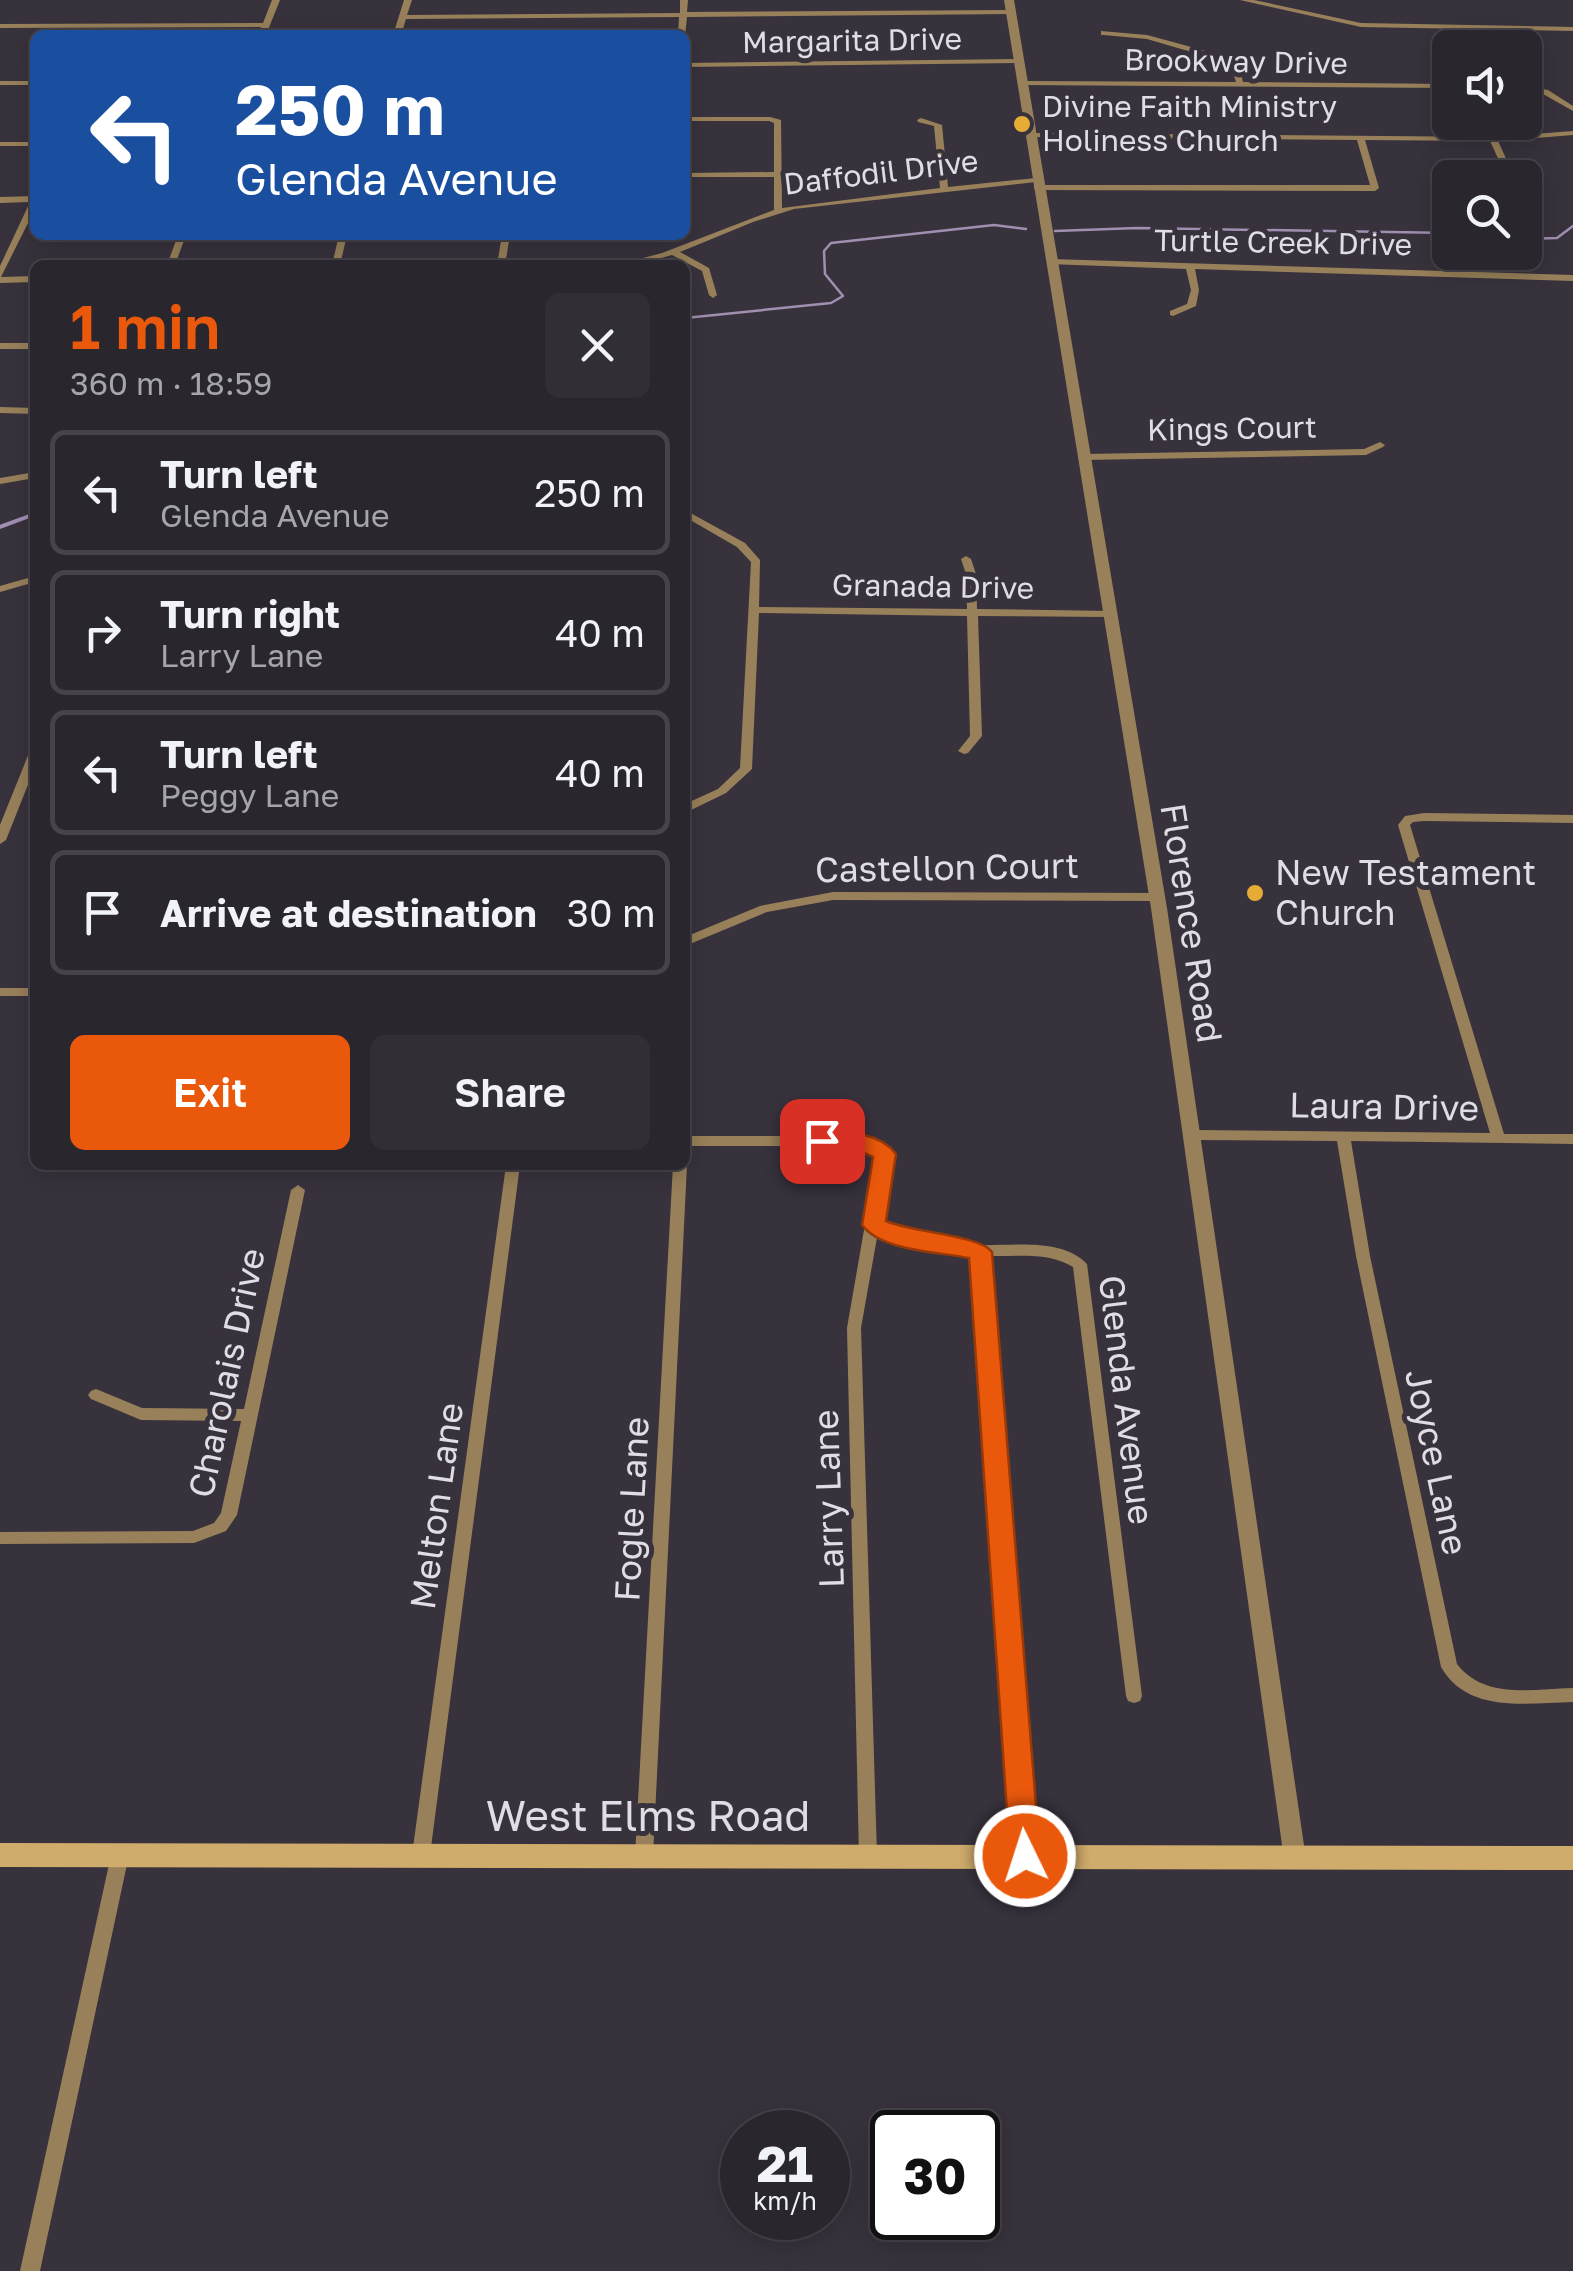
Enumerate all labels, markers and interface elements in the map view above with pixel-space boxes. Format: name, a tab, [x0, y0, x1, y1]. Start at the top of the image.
street label: Margarita Drive	[742, 20, 962, 60]
map controls	[1432, 30, 1542, 270]
button: sound	[1432, 30, 1542, 140]
street label: Brookway Drive	[1124, 41, 1348, 81]
text: 250 m	[235, 66, 445, 150]
icon: left	[70, 70, 200, 200]
place label: Divine Faith Ministry Holiness Church	[1042, 88, 1337, 158]
marker: Divine Faith Ministry Holiness Church	[1011, 113, 1033, 135]
street label: Daffodil Drive	[782, 142, 980, 202]
text: Glenda Avenue	[235, 151, 558, 205]
button: search	[1432, 160, 1542, 270]
street label: Turtle Creek Drive	[1154, 222, 1412, 262]
text: 1 min	[70, 290, 220, 362]
button: close	[545, 293, 650, 398]
text: 360 m · 18:59	[70, 364, 272, 402]
street label: Kings Court	[1147, 409, 1317, 447]
text: Turn left	[160, 451, 318, 496]
icon: left	[75, 465, 130, 520]
text: 250 m	[534, 470, 645, 515]
text: Glenda Avenue	[160, 496, 389, 534]
street label: Granada Drive	[832, 566, 1034, 606]
text: Turn right	[160, 591, 340, 636]
icon: right	[75, 605, 130, 660]
text: 40 m	[555, 610, 645, 655]
text: Larry Lane	[160, 636, 323, 674]
text: Turn left	[160, 731, 318, 776]
icon: left	[75, 745, 130, 800]
text: 40 m	[555, 750, 645, 795]
text: Peggy Lane	[160, 776, 339, 814]
street label: Florence Road	[1152, 800, 1232, 1045]
street label: Castellon Court	[815, 844, 1079, 890]
place label: New Testament Church	[1275, 851, 1536, 933]
marker: New Testament Church	[1244, 882, 1266, 904]
icon: arrive	[75, 885, 130, 940]
text: Arrive at destination	[160, 890, 537, 935]
text: 30 m	[567, 890, 656, 935]
button: Exit	[70, 1035, 350, 1150]
button: Share	[370, 1035, 650, 1150]
street label: Laura Drive	[1289, 1083, 1479, 1129]
pin	[780, 1099, 865, 1184]
icon: arrive	[795, 1114, 850, 1169]
street label: Charolais Drive	[179, 1244, 273, 1501]
street label: Glenda Avenue	[1091, 1273, 1163, 1527]
street label: Joyce Lane	[1397, 1365, 1477, 1558]
street label: Melton Lane	[401, 1400, 471, 1612]
street label: Larry Lane	[804, 1409, 852, 1589]
street label: Fogle Lane	[605, 1416, 657, 1602]
street label: West Elms Road	[486, 1790, 810, 1840]
position arrow	[973, 1804, 1077, 1908]
speed limit sign: 30	[870, 2110, 1000, 2240]
text: 21	[757, 2133, 813, 2193]
text: km/h	[753, 2185, 817, 2216]

